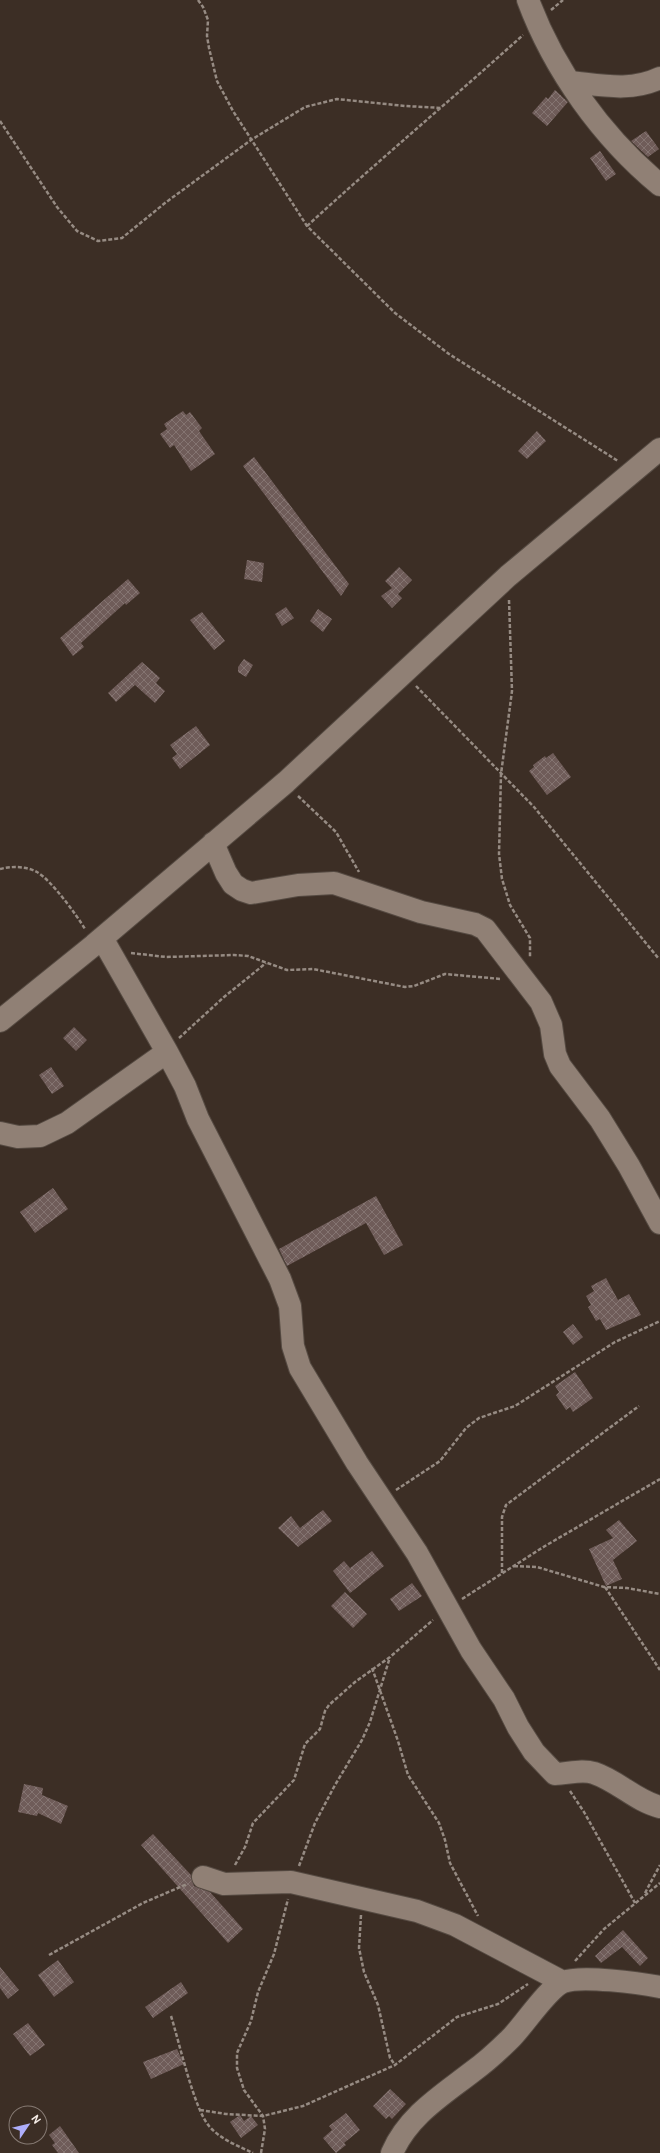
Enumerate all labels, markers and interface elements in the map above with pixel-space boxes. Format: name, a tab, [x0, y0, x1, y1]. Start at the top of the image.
north arrow	[8, 2105, 48, 2145]
text: N	[27, 2113, 43, 2127]

